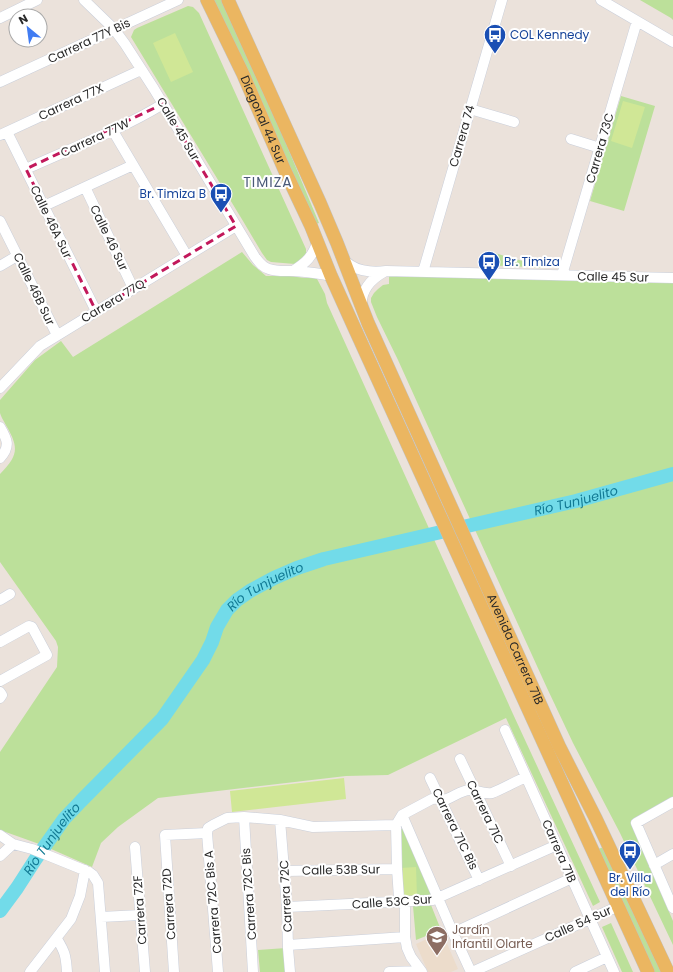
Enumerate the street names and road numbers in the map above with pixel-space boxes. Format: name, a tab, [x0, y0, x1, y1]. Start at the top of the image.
street label: Carrera 77Y Bis	[45, 14, 133, 67]
street label: Diagonal 44 Sur	[237, 72, 290, 167]
street label: Carrera 77X	[35, 79, 106, 124]
street label: Calle 45 Sur	[153, 94, 204, 164]
street label: Carrera 74	[445, 102, 479, 169]
street label: Carrera 73C	[581, 111, 618, 185]
street label: Carrera 77W	[57, 114, 132, 161]
street label: Calle 46A Sur	[26, 182, 77, 262]
street label: Calle 46 Sur	[86, 202, 133, 274]
street label: Calle 46B Sur	[10, 250, 60, 328]
street label: Calle 45 Sur	[577, 267, 649, 286]
street label: Carrera 77Q	[77, 274, 148, 326]
street label: Avenida Carrera 71B	[483, 591, 548, 707]
street label: Carrera 71C	[463, 777, 508, 847]
street label: Carrera 71C Bis	[428, 785, 483, 873]
street label: Carrera 71B	[538, 817, 581, 885]
street label: Carrera 72C Bis	[237, 848, 260, 941]
street label: Carrera 72C Bis A	[200, 850, 225, 954]
street label: Carrera 72C	[275, 859, 296, 933]
street label: Calle 53B Sur	[302, 860, 381, 879]
street label: Carrera 72D	[158, 868, 179, 940]
street label: Carrera 72F	[129, 875, 150, 945]
street label: Calle 53C Sur	[351, 890, 433, 913]
street label: Calle 54 Sur	[542, 901, 614, 946]

